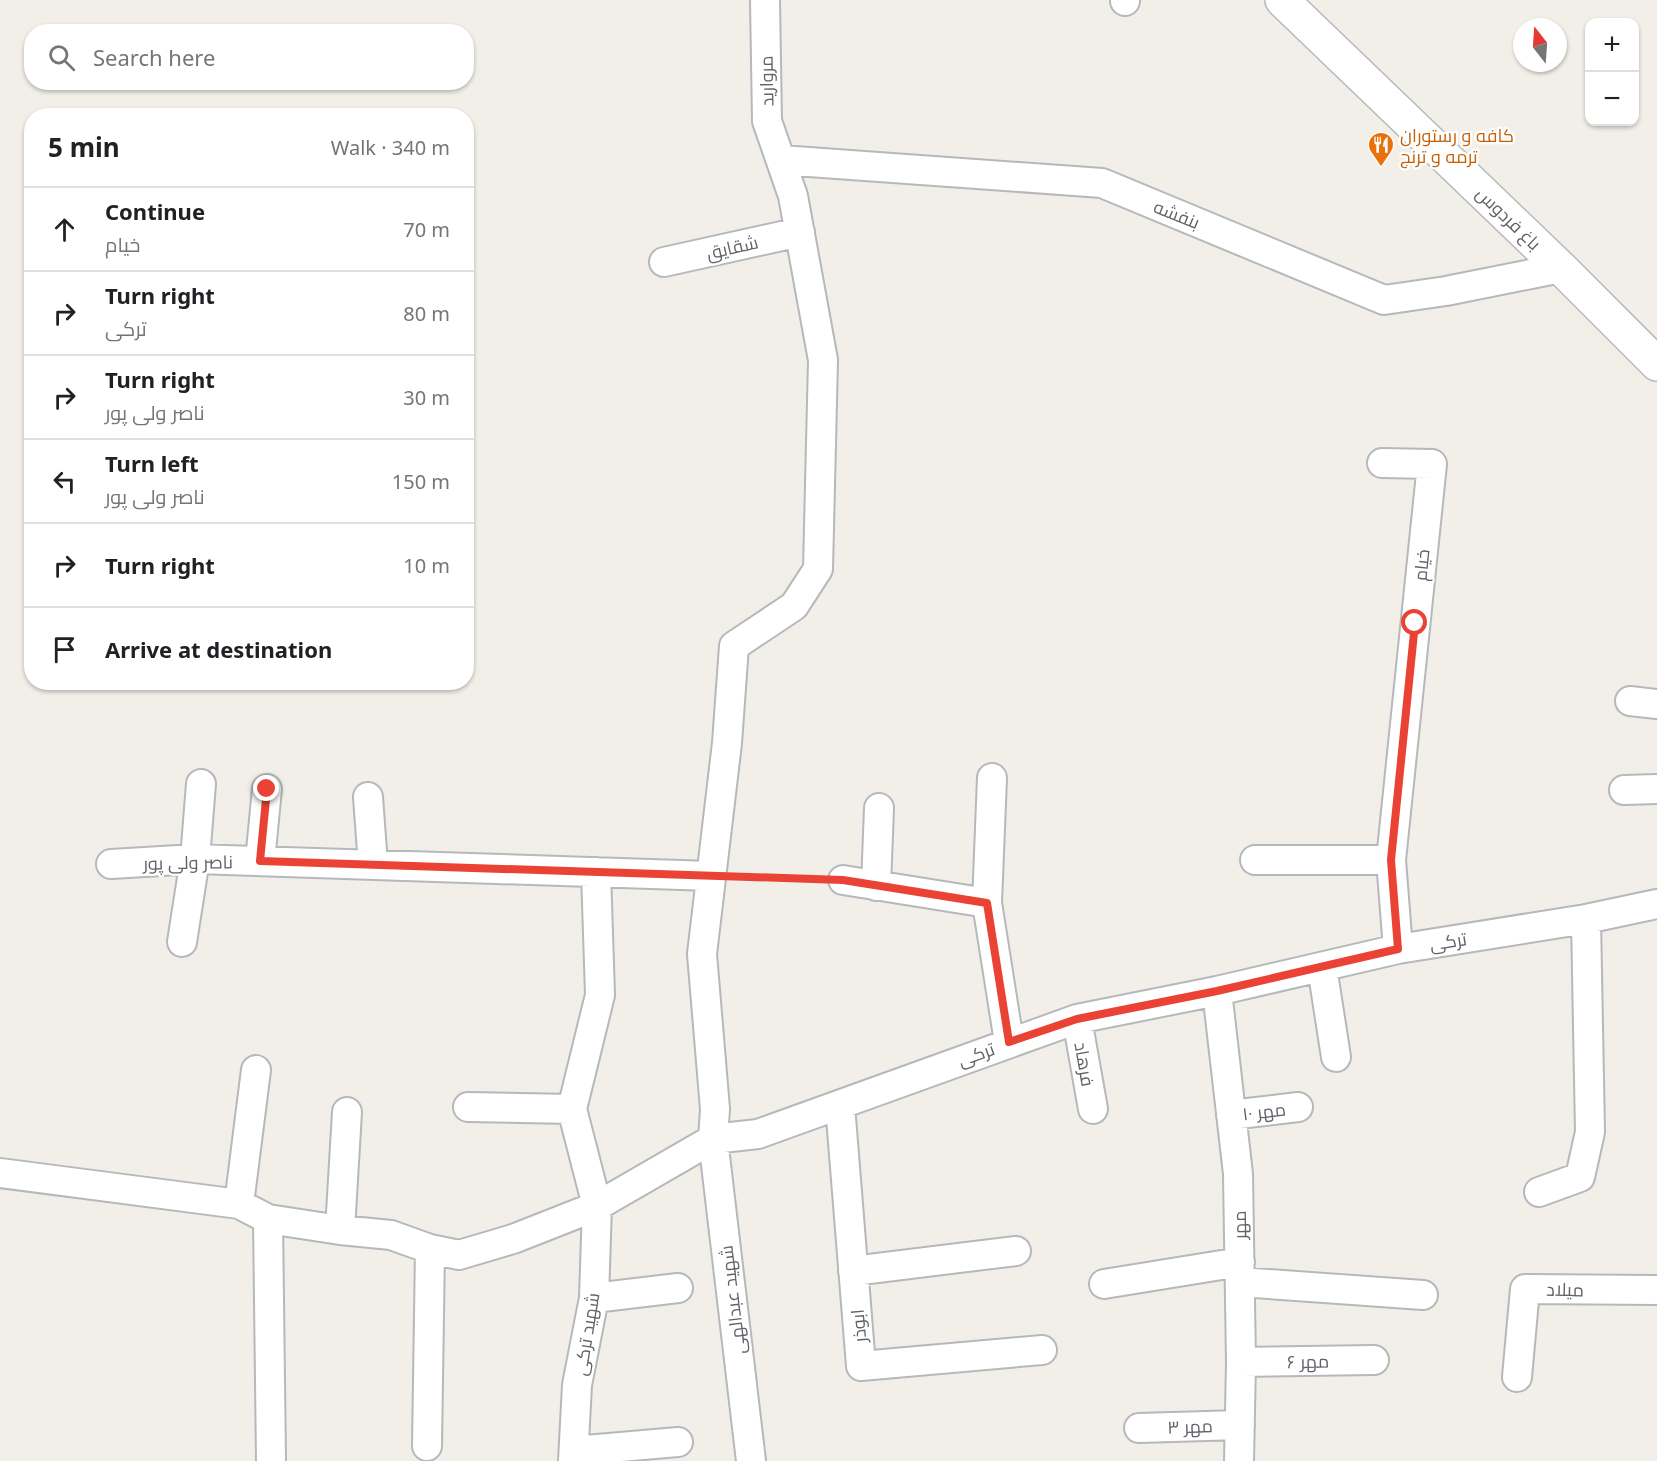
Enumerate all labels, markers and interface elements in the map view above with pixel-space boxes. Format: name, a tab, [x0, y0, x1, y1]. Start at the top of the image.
north arrow	[1513, 18, 1567, 72]
map controls	[1585, 18, 1639, 126]
button: +	[1585, 18, 1639, 72]
search box	[24, 24, 474, 90]
icon: search	[45, 41, 78, 74]
text: Search here	[93, 42, 215, 72]
street label: مروارید	[754, 55, 778, 107]
button: −	[1585, 72, 1639, 126]
place label: کافه و رستوران ترمه و ترنج	[1400, 123, 1514, 169]
text: 5 min	[48, 129, 120, 165]
restaurant icon: کافه و رستوران ترمه و ترنج	[1366, 130, 1396, 168]
text: Walk · 340 m	[331, 134, 450, 161]
street label: باغ فردوس	[1471, 181, 1547, 256]
street label: بنفشه	[1150, 194, 1204, 234]
text: Continue	[105, 196, 205, 226]
icon: ahead	[48, 213, 81, 246]
text: 70 m	[403, 216, 450, 243]
street label: شقایق	[704, 229, 761, 266]
text: خیام	[105, 231, 140, 258]
text: Turn right	[105, 280, 215, 310]
icon: right	[48, 297, 81, 330]
text: 80 m	[403, 300, 450, 327]
text: ترکی	[105, 315, 147, 342]
text: Turn right	[105, 364, 215, 394]
icon: right	[48, 381, 81, 414]
text: 30 m	[403, 384, 450, 411]
text: ناصر ولی پور	[105, 399, 205, 426]
text: Turn left	[105, 448, 199, 478]
icon: left	[48, 465, 81, 498]
text: 150 m	[392, 468, 450, 495]
text: ناصر ولی پور	[105, 483, 205, 510]
street label: خیام	[1407, 548, 1436, 582]
icon: right	[48, 549, 81, 582]
text: Turn right	[105, 550, 215, 580]
text: 10 m	[403, 552, 450, 579]
route start	[1401, 609, 1427, 635]
icon: arrive	[48, 633, 81, 666]
text: Arrive at destination	[105, 634, 332, 664]
route end	[253, 775, 279, 801]
street label: ناصر ولی پور	[142, 849, 233, 876]
street label: ترکی	[1428, 926, 1469, 956]
street label: ترکی	[954, 1036, 998, 1072]
street label: فرهاد	[1069, 1040, 1101, 1088]
street label: مهر ۱۰	[1241, 1096, 1287, 1126]
street label: مهر	[1227, 1210, 1251, 1241]
street label: شهید عبدالهی	[713, 1244, 751, 1356]
street label: میلاد	[1546, 1277, 1584, 1301]
street label: شهید ترکی	[568, 1291, 604, 1377]
street label: ابوذر	[845, 1308, 872, 1345]
street label: مهر ۶	[1287, 1349, 1329, 1373]
street label: مهر ۳	[1167, 1413, 1213, 1439]

